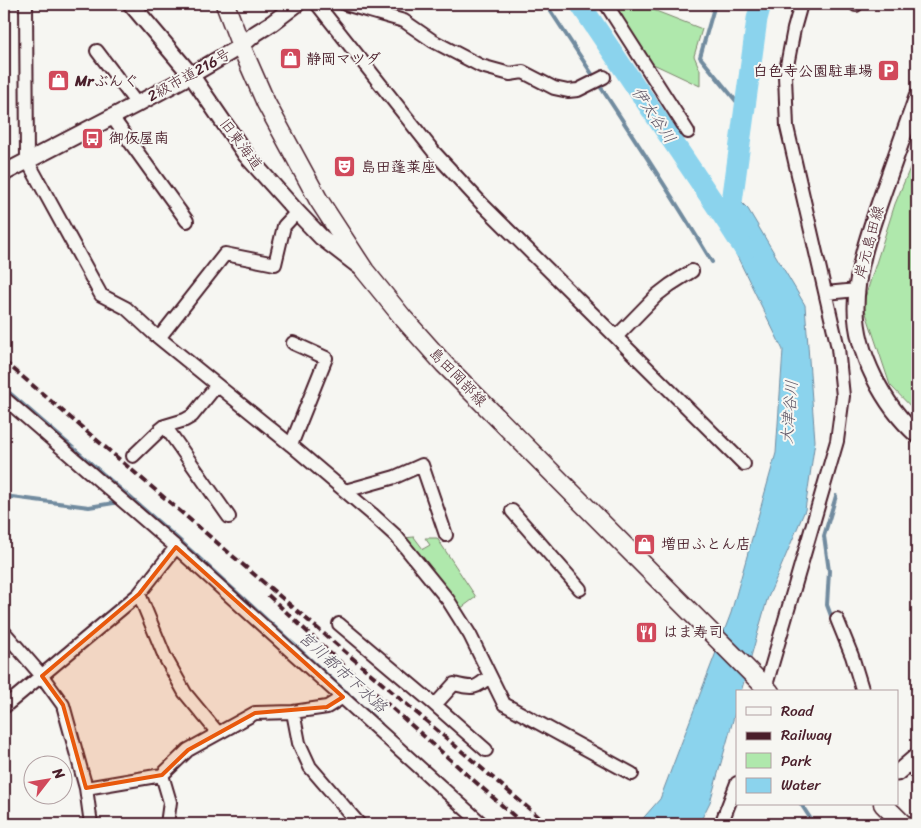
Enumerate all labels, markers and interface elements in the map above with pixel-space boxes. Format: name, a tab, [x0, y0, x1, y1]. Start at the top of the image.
street label: 2級市道216号	[142, 41, 236, 109]
place label: 静岡マツダ	[306, 46, 381, 72]
shop icon: 静岡マツダ	[278, 47, 302, 71]
place label: 白色寺公園駐車場	[753, 58, 873, 84]
parking icon: 白色寺公園駐車場	[877, 59, 901, 83]
place label: Mrぶんぐ	[74, 68, 138, 94]
shop icon: Mrぶんぐ	[47, 69, 71, 93]
water label: 伊太谷川	[624, 80, 684, 150]
street label: 旧東海道	[213, 112, 269, 176]
place label: 御仮屋南	[109, 125, 169, 151]
bus stop icon: 御仮屋南	[81, 126, 105, 150]
place label: 島田蓬莱座	[361, 154, 436, 180]
theatre icon: 島田蓬莱座	[333, 155, 357, 179]
street label: 岸元島田線	[847, 202, 891, 282]
street label: 島田岡部線	[423, 341, 493, 413]
water label: 大津谷川	[772, 379, 806, 445]
place label: 増田ふとん店	[661, 531, 751, 557]
shop icon: 増田ふとん店	[633, 532, 657, 556]
place label: はま寿司	[663, 619, 723, 645]
restaurant icon: はま寿司	[635, 620, 659, 644]
water label: 宮川都市下水路	[292, 624, 395, 721]
legend	[736, 690, 898, 806]
text: Road	[781, 698, 814, 724]
text: Railway	[781, 722, 832, 748]
text: Park	[781, 748, 812, 774]
north arrow	[22, 756, 72, 806]
text: N	[45, 762, 72, 784]
text: Water	[781, 772, 821, 798]

